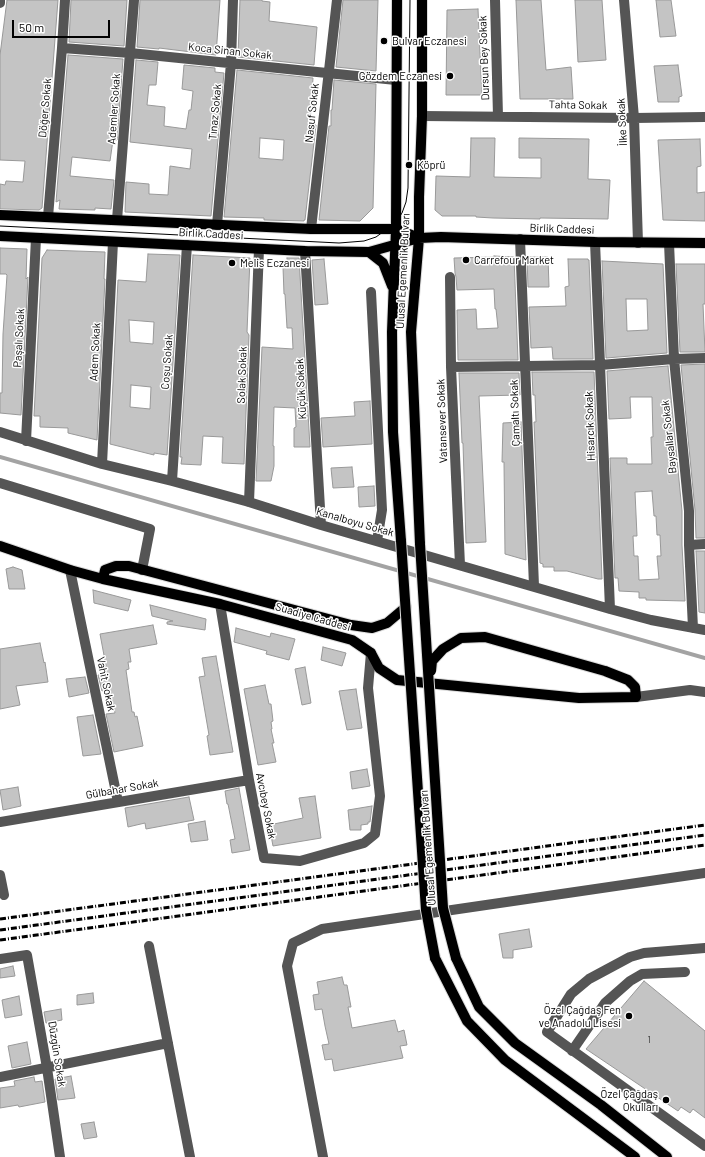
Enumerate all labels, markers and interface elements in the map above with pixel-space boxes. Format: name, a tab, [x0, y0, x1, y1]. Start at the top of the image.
scale bar	[14, 12, 112, 38]
street label: Dursun Bey Sokak	[476, 15, 492, 101]
text: 50 m	[19, 20, 44, 34]
place label: Bulvar Eczanesi	[392, 34, 467, 48]
marker: Bulvar Eczanesi	[379, 36, 389, 46]
street label: Koca Sinan Sokak	[188, 40, 272, 62]
place label: Gözdem Eczanesi	[359, 69, 442, 83]
marker: Gözdem Eczanesi	[445, 71, 455, 81]
street label: Ademler Sokak	[105, 73, 123, 145]
street label: Döğer Sokak	[36, 78, 54, 138]
street label: Tınaz Sokak	[206, 83, 224, 141]
street label: Nasuf Sokak	[302, 83, 322, 143]
street label: Tahta Sokak	[549, 98, 607, 112]
street label: İlke Sokak	[614, 98, 630, 146]
place label: Köprü	[417, 158, 445, 172]
marker: Köprü	[404, 160, 414, 170]
street label: Ulusal Egemenlik Bulvarı	[393, 213, 413, 329]
street label: Birlik Caddesi	[529, 221, 595, 237]
street label: Birlik Caddesi	[178, 226, 244, 242]
place label: Carrefour Market	[474, 253, 554, 267]
marker: Carrefour Market	[461, 255, 471, 265]
place label: Melis Eczanesi	[240, 256, 309, 270]
marker: Melis Eczanesi	[227, 258, 237, 268]
street label: Paşalı Sokak	[11, 308, 27, 368]
street label: Adem Sokak	[87, 322, 103, 382]
street label: Coşu Sokak	[158, 334, 176, 390]
street label: Solak Sokak	[234, 346, 250, 404]
street label: Küçük Sokak	[293, 358, 309, 420]
street label: Vatansever Sokak	[434, 379, 450, 463]
street label: Çamaltı Sokak	[507, 379, 523, 447]
street label: Hisarcık Sokak	[582, 391, 598, 461]
street label: Baysallar Sokak	[659, 400, 679, 474]
street label: Kanalboyu Sokak	[315, 505, 395, 539]
street label: Suadiye Caddesi	[274, 600, 352, 634]
street label: Vahit Sokak	[94, 655, 118, 713]
street label: Avcıbey Sokak	[253, 772, 279, 840]
street label: Gülbahar Sokak	[85, 776, 159, 802]
street label: Ulusal Egemenlik Bulvarı	[417, 790, 439, 906]
place label: Özel Çağdaş Fen ve Anadolu Lisesi	[539, 1003, 621, 1029]
marker: Özel Çağdaş Fen ve Anadolu Lisesi	[624, 1011, 634, 1021]
street label: Düzgün Sokak	[45, 1020, 69, 1088]
house number: 1	[647, 1035, 651, 1045]
place label: Özel Çağdaş Okulları	[601, 1087, 658, 1113]
marker: Özel Çağdaş Okulları	[661, 1095, 671, 1105]

